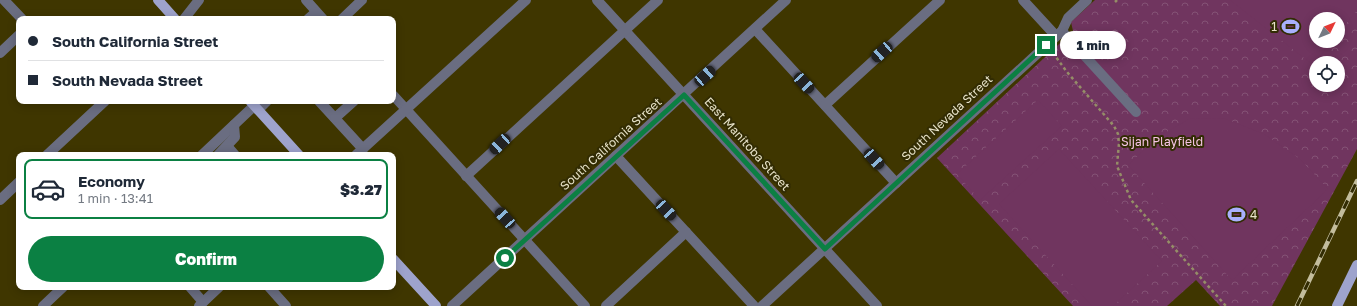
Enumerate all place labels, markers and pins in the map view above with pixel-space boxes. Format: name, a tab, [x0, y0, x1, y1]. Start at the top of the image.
sports icon: 1	[1280, 17, 1300, 37]
place label: 1	[1271, 19, 1277, 34]
sports icon: 4	[1227, 205, 1247, 225]
place label: 4	[1250, 207, 1257, 222]

